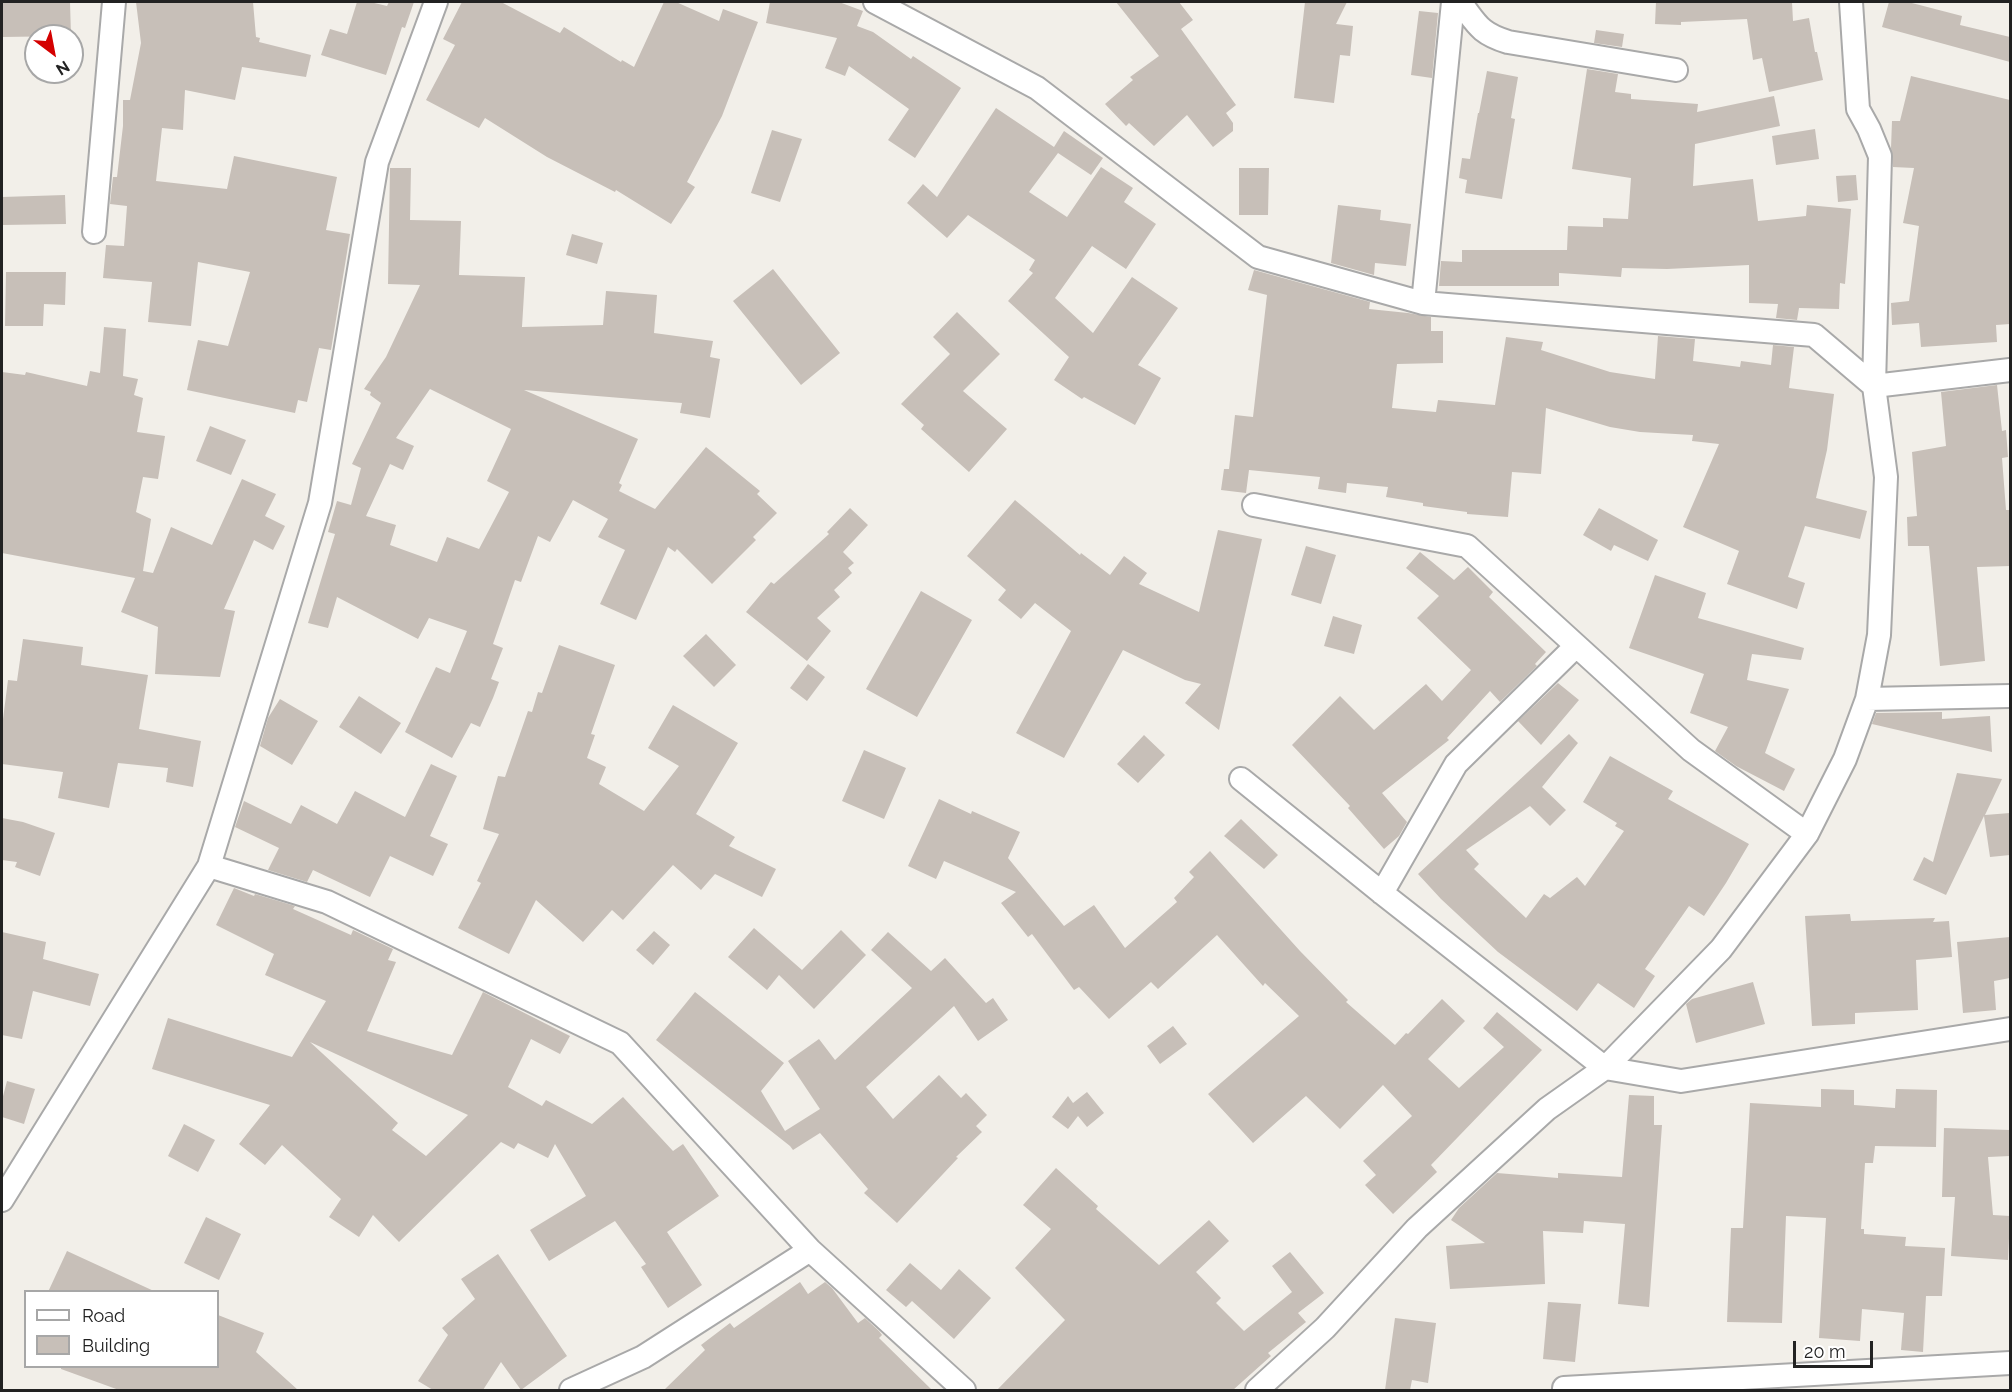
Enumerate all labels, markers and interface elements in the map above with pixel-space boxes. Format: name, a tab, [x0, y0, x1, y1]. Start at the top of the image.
north arrow	[24, 24, 84, 84]
text: N	[53, 57, 73, 79]
legend	[24, 1290, 219, 1368]
text: Road	[82, 1305, 125, 1326]
scale bar	[1796, 1329, 1876, 1367]
text: Building	[82, 1335, 150, 1356]
text: 20 m	[1804, 1341, 1846, 1362]

